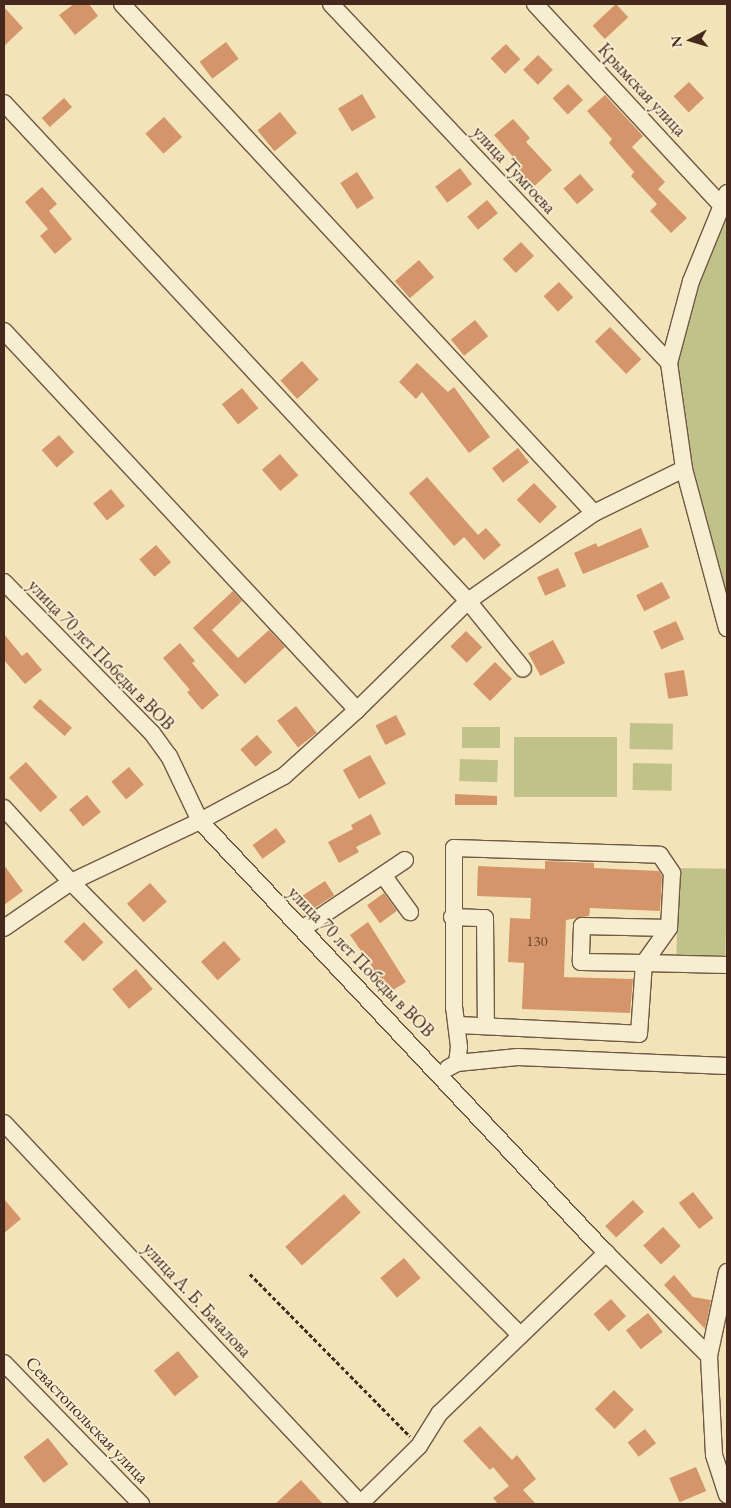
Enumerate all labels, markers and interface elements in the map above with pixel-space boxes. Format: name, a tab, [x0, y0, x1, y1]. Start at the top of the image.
north arrow	[666, 15, 716, 65]
text: N	[667, 35, 686, 48]
street label: Крымская улица	[593, 39, 691, 141]
street label: улица Тумгоева	[468, 122, 560, 218]
street label: улица 70 лет Победы в ВОВ	[23, 575, 179, 735]
street label: улица 70 лет Победы в ВОВ	[283, 882, 439, 1042]
house number: 130	[526, 932, 548, 950]
street label: улица А. Б. Бачалова	[138, 1238, 256, 1362]
street label: Севастопольская улица	[21, 1352, 153, 1488]

